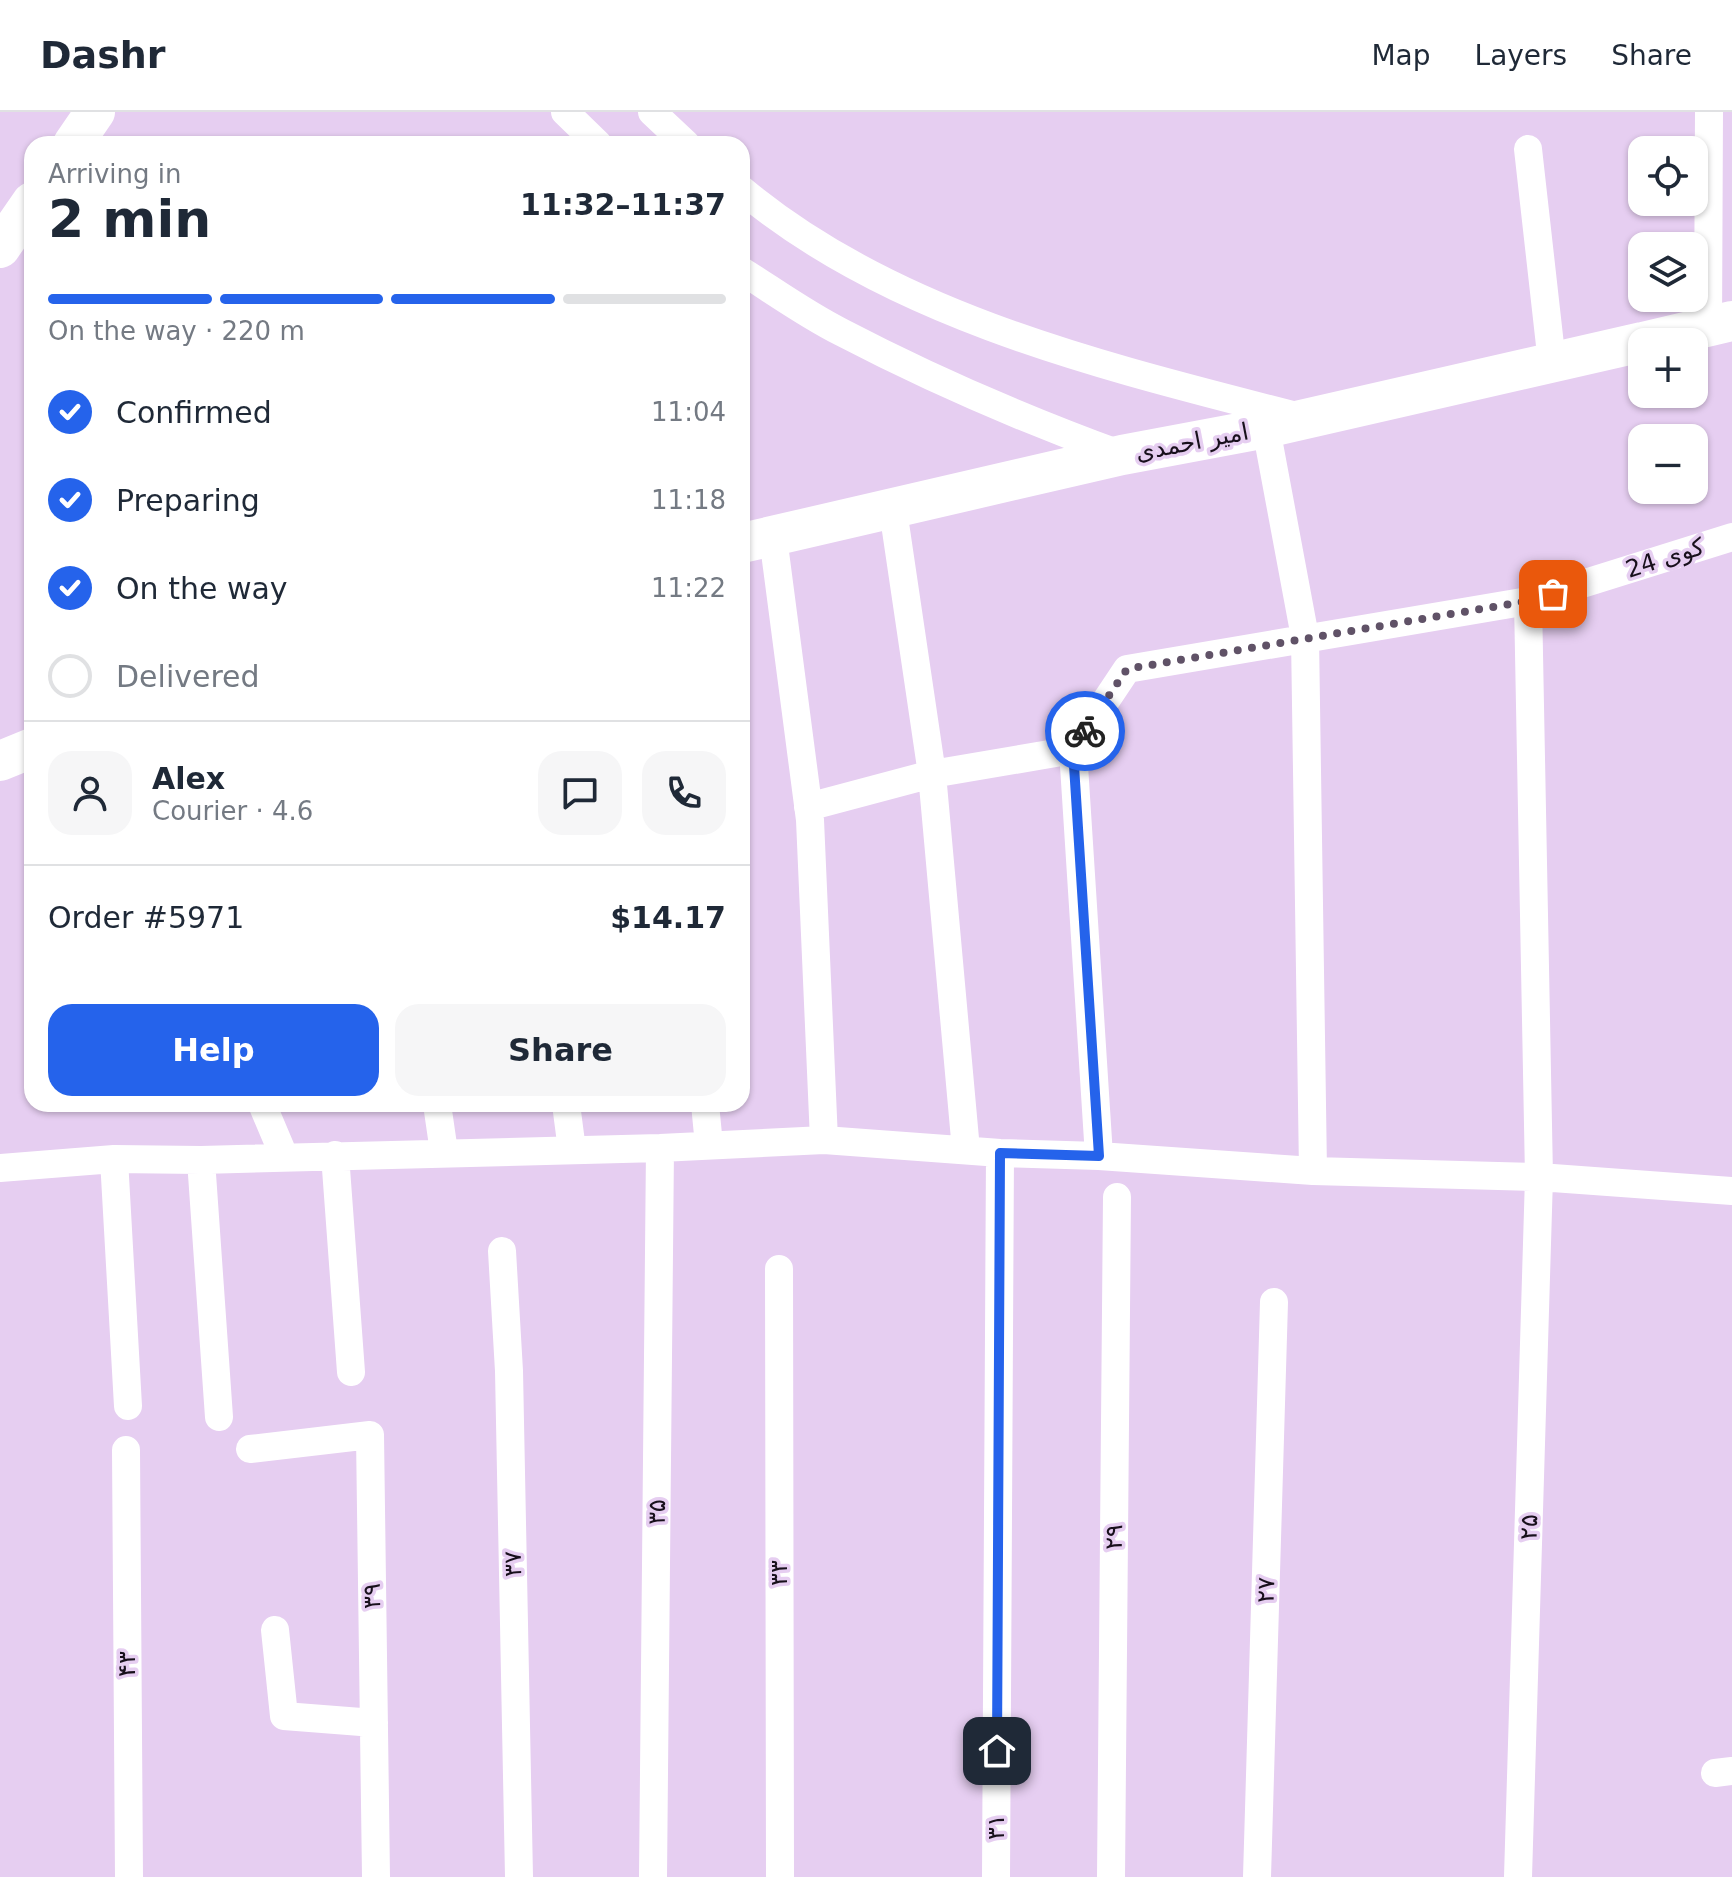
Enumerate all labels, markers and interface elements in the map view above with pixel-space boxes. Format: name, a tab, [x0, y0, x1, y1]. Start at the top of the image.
text: Dashr	[40, 33, 166, 77]
text: Map	[1371, 39, 1431, 72]
text: Layers	[1475, 39, 1567, 72]
text: Share	[1611, 39, 1692, 72]
map controls	[1628, 136, 1708, 504]
button: locate	[1628, 136, 1708, 216]
text: Arriving in	[48, 159, 182, 189]
text: 11:32–11:37	[520, 187, 726, 222]
text: 2 min	[48, 189, 211, 249]
button: layers	[1628, 232, 1708, 312]
text: On the way · 220 m	[48, 316, 305, 346]
button: +	[1628, 328, 1708, 408]
icon: check	[48, 390, 92, 434]
text: Confirmed	[116, 395, 272, 430]
text: 11:04	[651, 397, 726, 427]
street label: امیر احمدی	[1133, 417, 1251, 467]
button: −	[1628, 424, 1708, 504]
icon: check	[48, 478, 92, 522]
text: Preparing	[116, 483, 260, 518]
text: 11:18	[651, 485, 726, 515]
street label: کوی 24	[1622, 532, 1708, 584]
pin	[1519, 560, 1587, 628]
icon: check	[48, 566, 92, 610]
text: On the way	[116, 571, 288, 606]
icon: bag	[1531, 572, 1575, 616]
text: 11:22	[651, 573, 726, 603]
text: Delivered	[116, 659, 260, 694]
courier	[1045, 691, 1125, 771]
icon: bike	[1063, 709, 1107, 753]
button: person	[48, 751, 132, 835]
button: chat	[538, 751, 622, 835]
button: phone	[642, 751, 726, 835]
text: Alex	[152, 761, 225, 796]
text: Courier · 4.6	[152, 796, 313, 826]
text: Order #5971	[48, 900, 244, 935]
text: $14.17	[610, 900, 726, 935]
button: Help	[48, 1004, 379, 1096]
button: Share	[395, 1004, 726, 1096]
street label: ۳۵	[643, 1499, 671, 1525]
street label: ۲۵	[1515, 1514, 1543, 1540]
street label: ۲۹	[1100, 1524, 1128, 1550]
street label: ۳۷	[499, 1551, 527, 1577]
street label: ۳۳	[765, 1560, 793, 1586]
street label: ۲۷	[1252, 1577, 1280, 1603]
street label: ۳۹	[358, 1583, 386, 1609]
street label: ۴۳	[113, 1651, 141, 1677]
pin	[963, 1717, 1031, 1785]
icon: home	[975, 1729, 1019, 1773]
street label: ۳۱	[982, 1814, 1010, 1840]

